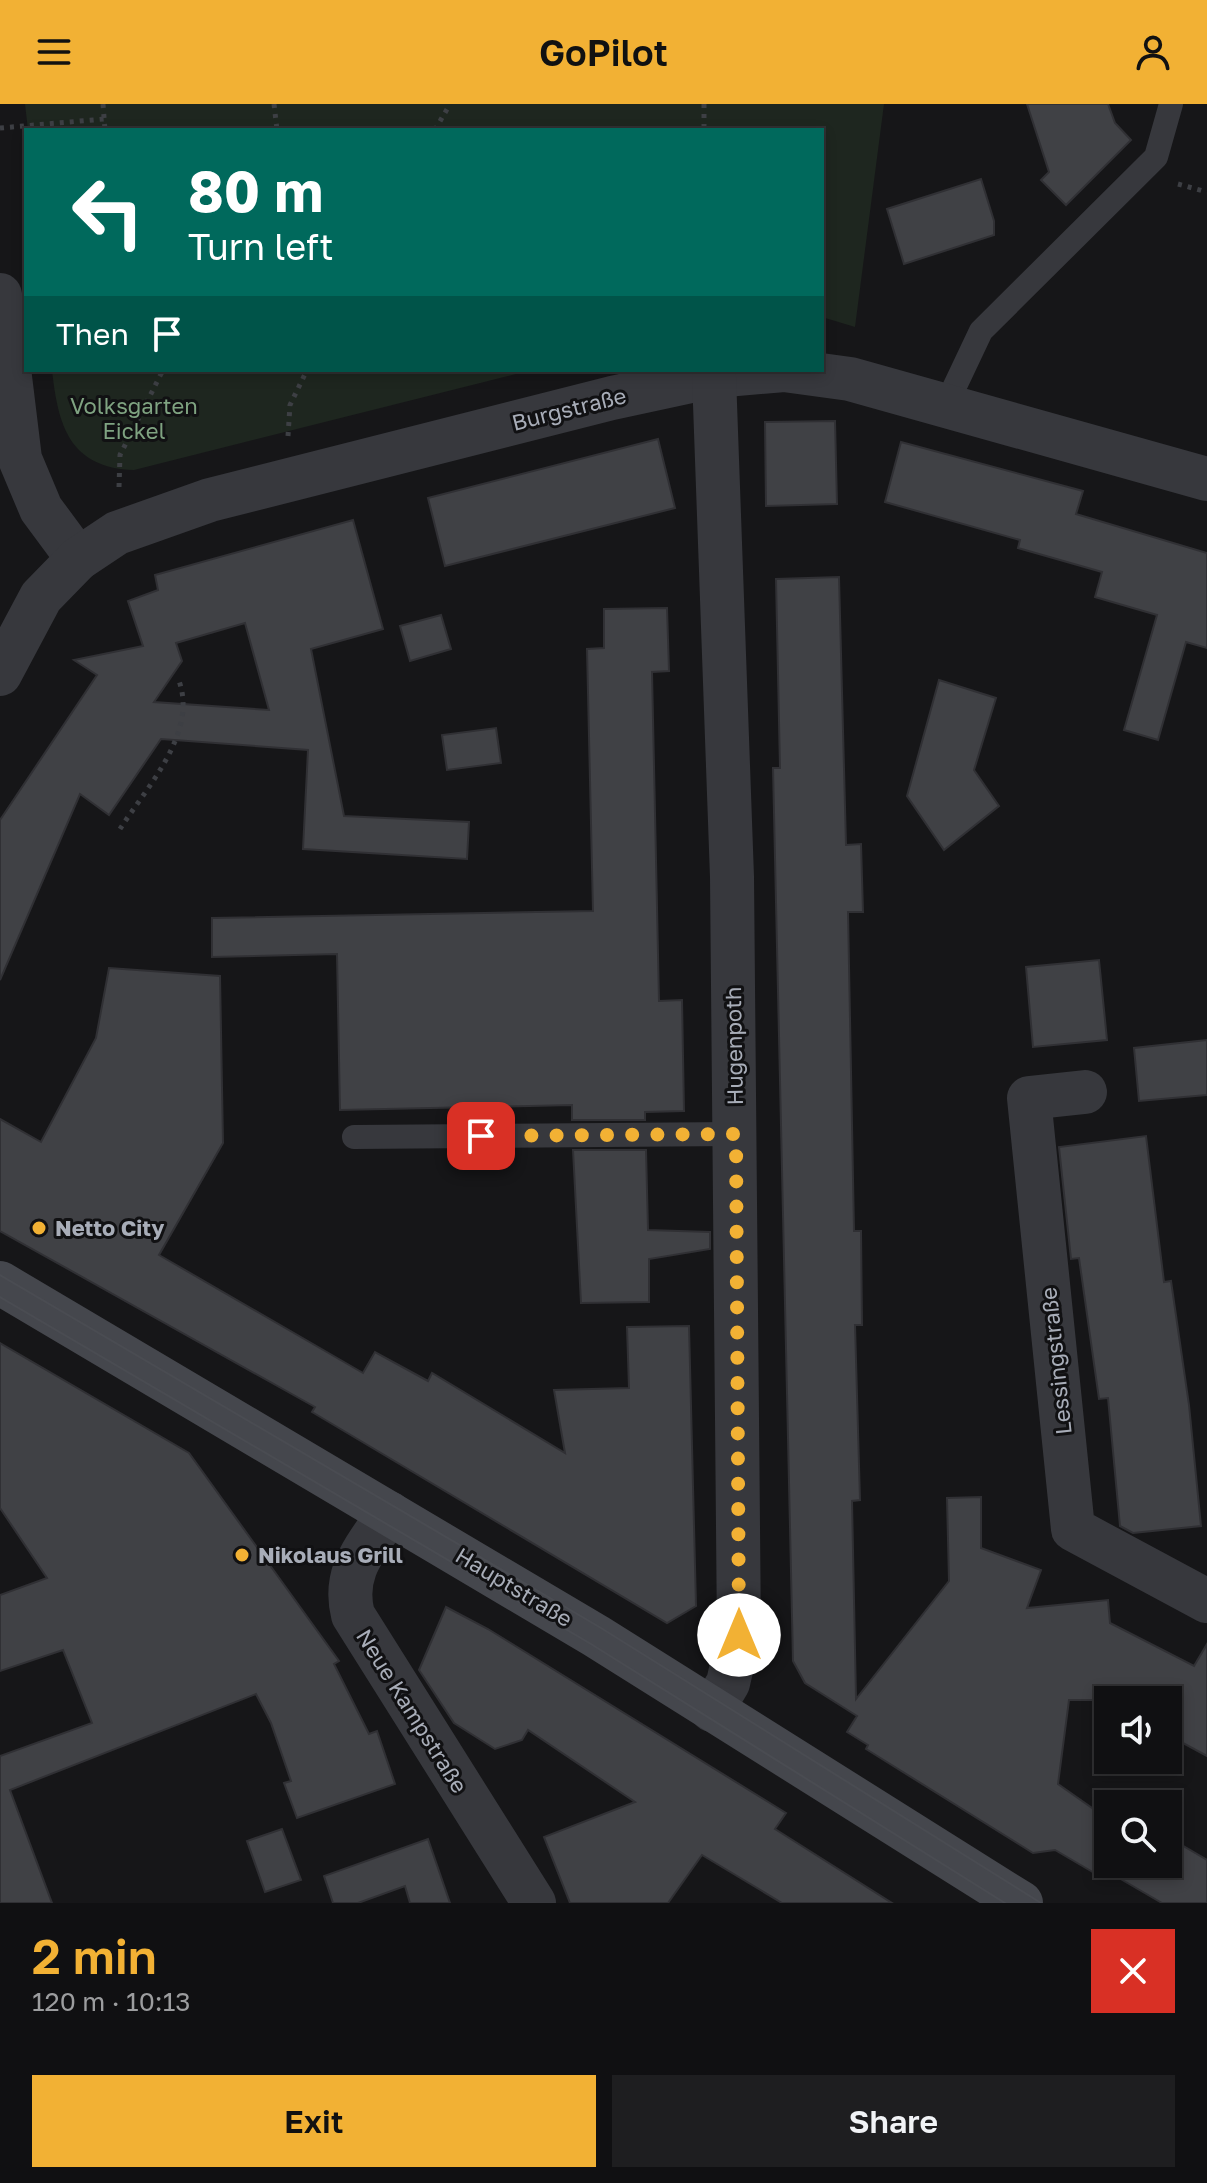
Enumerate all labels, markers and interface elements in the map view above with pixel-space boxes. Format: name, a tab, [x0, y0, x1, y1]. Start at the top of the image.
icon: menu	[32, 30, 76, 74]
icon: person	[1131, 30, 1175, 74]
text: GoPilot	[539, 31, 668, 74]
text: 80 m	[188, 157, 323, 224]
icon: left	[56, 160, 160, 264]
text: Turn left	[188, 225, 334, 268]
icon: arrive	[145, 312, 189, 356]
text: Then	[56, 316, 129, 352]
street label: Burgstraße	[509, 381, 629, 436]
park label: Volksgarten Eickel	[70, 392, 198, 444]
street label: Hugenpoth	[719, 986, 748, 1106]
pin	[447, 1102, 515, 1170]
icon: arrive	[459, 1114, 503, 1158]
place label: Netto City	[55, 1214, 165, 1241]
marker: Netto City	[30, 1219, 48, 1237]
street label: Lessingstraße	[1034, 1286, 1077, 1436]
place label: Nikolaus Grill	[258, 1541, 403, 1568]
street label: Hauptstraße	[451, 1541, 578, 1632]
marker: Nikolaus Grill	[233, 1546, 251, 1564]
position arrow	[697, 1593, 781, 1677]
street label: Neue Kampstraße	[351, 1624, 474, 1798]
map controls	[1094, 1686, 1182, 1878]
button: sound	[1094, 1686, 1182, 1774]
button: search	[1094, 1790, 1182, 1878]
text: 2 min	[32, 1927, 157, 1985]
button: close	[1091, 1929, 1175, 2013]
text: 120 m · 10:13	[32, 1986, 190, 2017]
button: Exit	[32, 2075, 596, 2167]
button: Share	[612, 2075, 1175, 2167]

